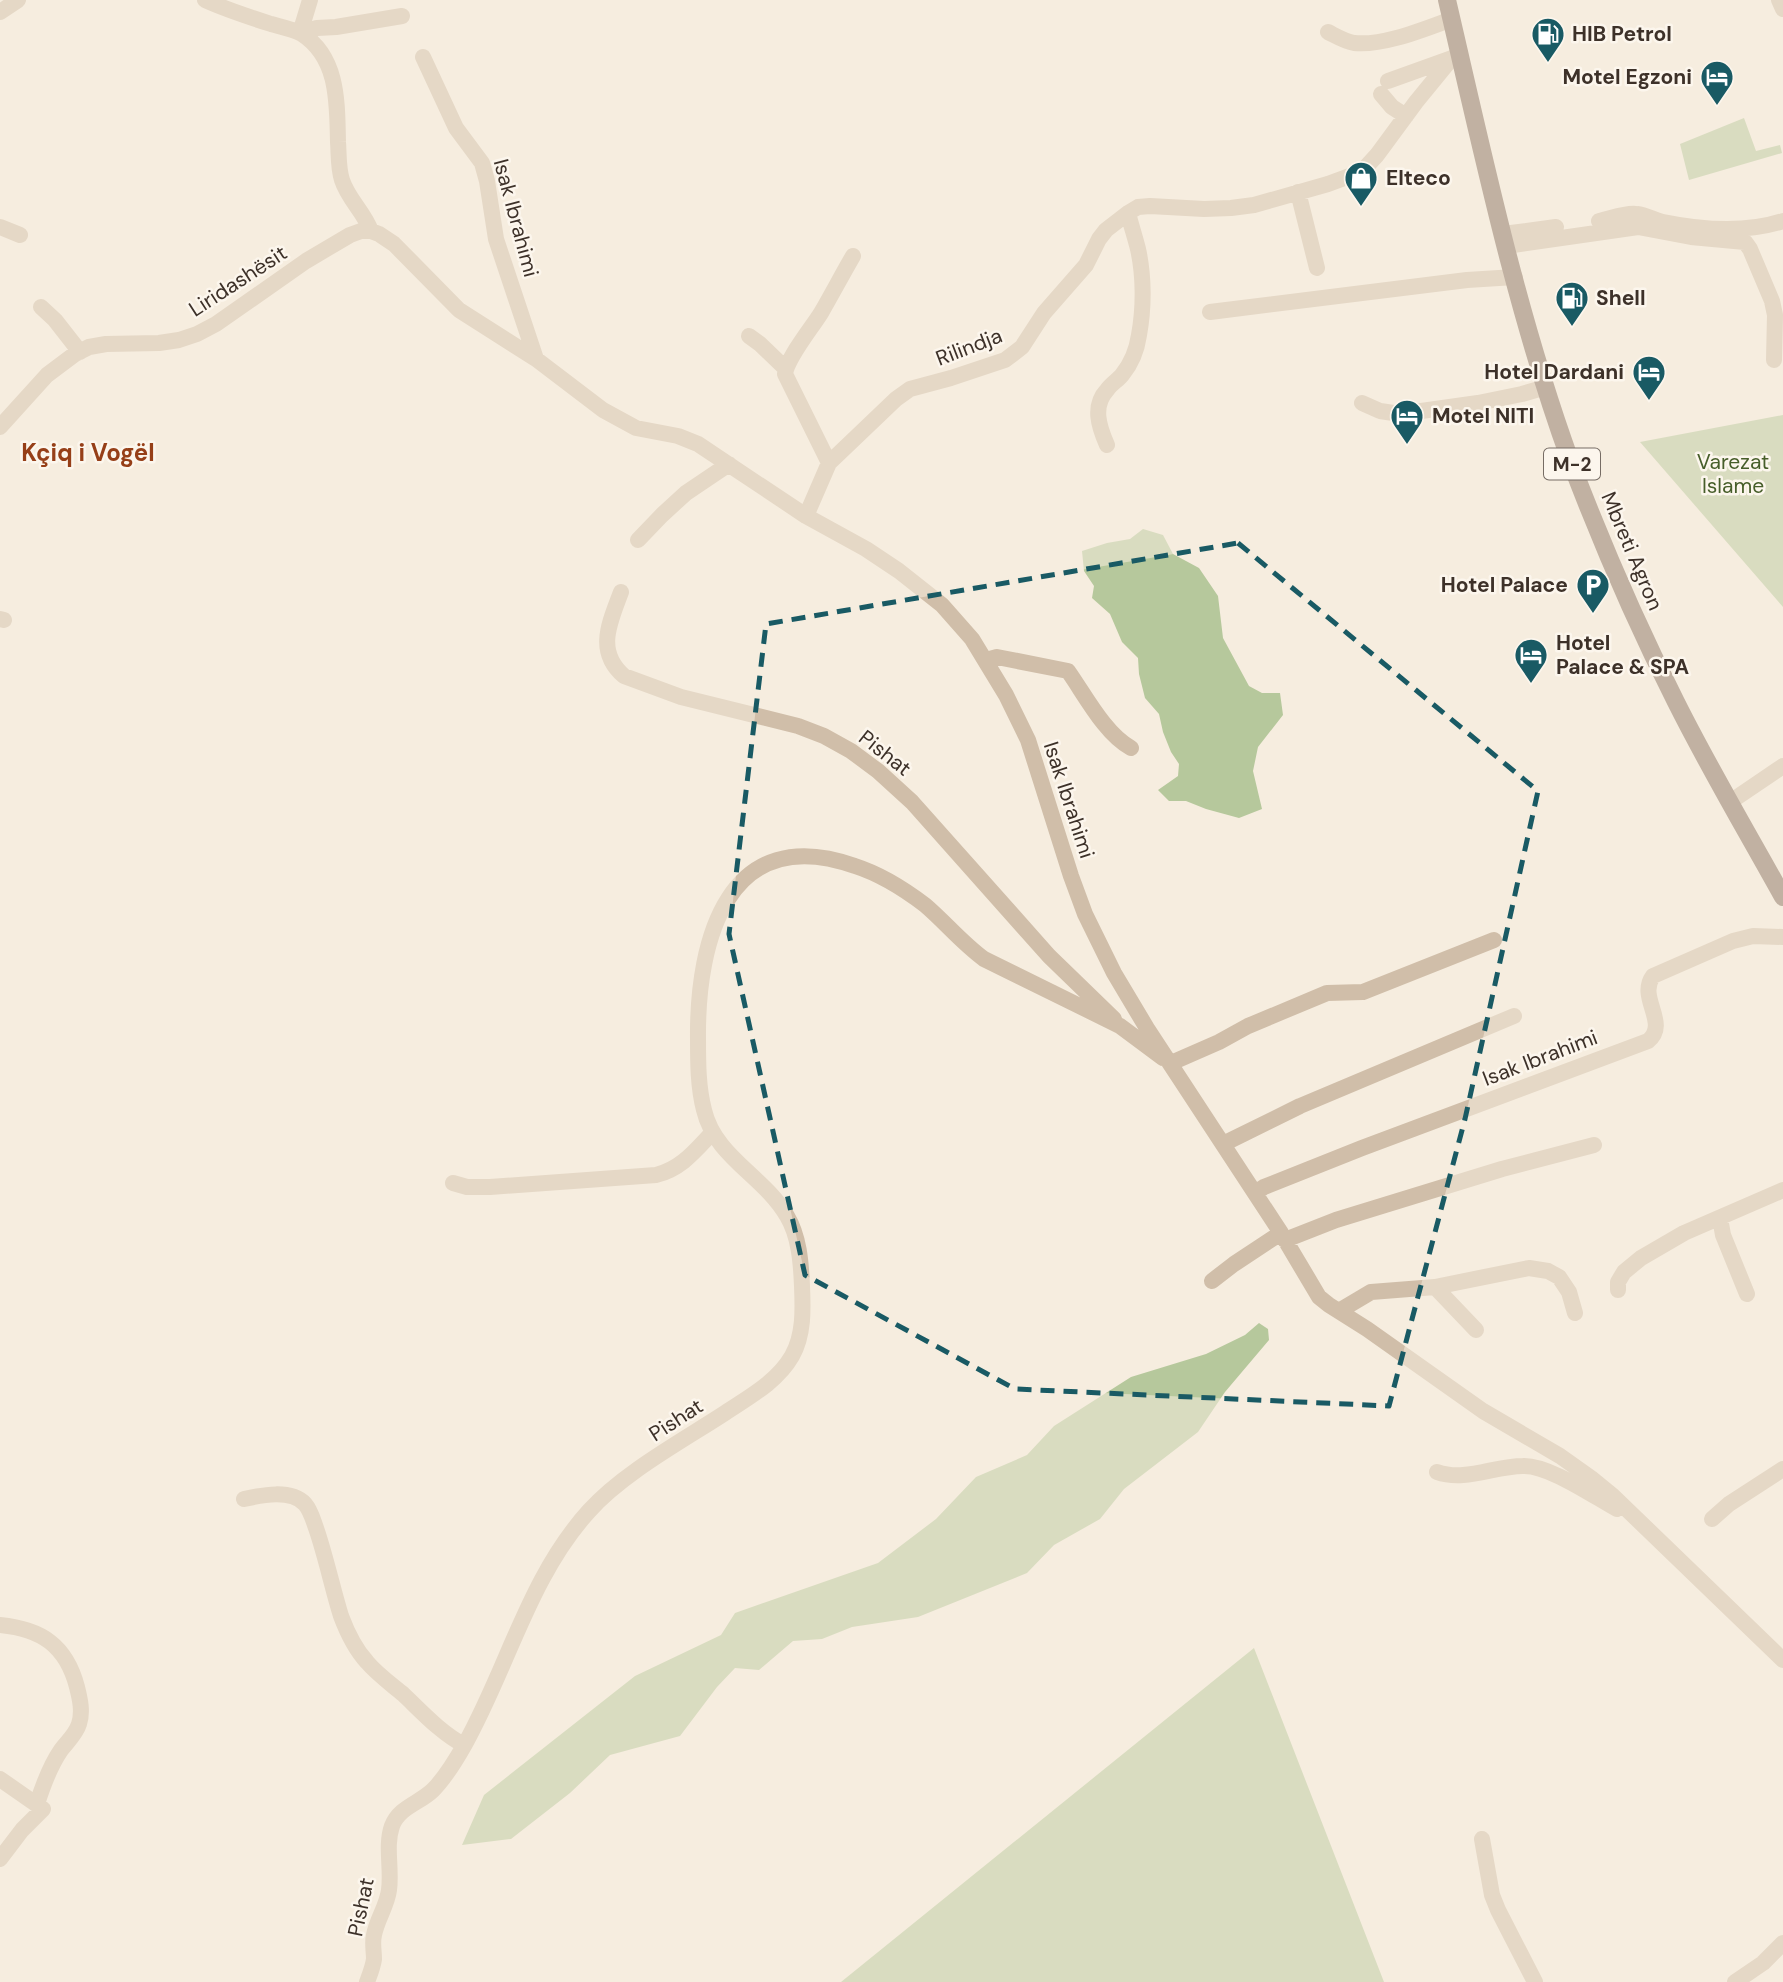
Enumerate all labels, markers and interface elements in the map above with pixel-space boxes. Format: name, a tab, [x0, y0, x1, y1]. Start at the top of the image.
fuel station icon: HIB Petrol	[1529, 15, 1567, 64]
place label: HIB Petrol	[1572, 20, 1672, 48]
hotel icon: Motel Egzoni	[1698, 58, 1736, 107]
place label: Motel Egzoni	[1562, 63, 1692, 91]
street label: Isak Ibrahimi	[487, 156, 545, 280]
shop icon: Elteco	[1342, 159, 1380, 208]
place label: Elteco	[1386, 164, 1451, 192]
street label: Liridashësit	[183, 239, 293, 323]
fuel station icon: Shell	[1553, 279, 1591, 328]
place label: Shell	[1596, 284, 1646, 312]
street label: Rilindja	[932, 322, 1006, 372]
hotel icon: Hotel Dardani	[1630, 353, 1668, 402]
place label: Hotel Dardani	[1484, 358, 1624, 386]
hotel icon: Motel NITI	[1388, 397, 1426, 446]
place label: Motel NITI	[1432, 402, 1534, 430]
district label: Kçiq i Vogël	[21, 437, 155, 468]
park label: Varezat Islame	[1697, 448, 1769, 500]
road number: M-2	[1544, 449, 1600, 480]
street label: Mbreti Agron	[1594, 487, 1670, 615]
parking icon: Hotel Palace	[1574, 566, 1612, 615]
place label: Hotel Palace	[1441, 571, 1568, 599]
place label: Hotel Palace & SPA	[1556, 629, 1689, 681]
hotel icon: Hotel Palace & SPA	[1512, 636, 1550, 685]
street label: Pishat	[853, 724, 917, 782]
street label: Isak Ibrahimi	[1037, 738, 1101, 862]
street label: Isak Ibrahimi	[1478, 1023, 1602, 1093]
street label: Pishat	[644, 1392, 708, 1448]
street label: Pishat	[341, 1875, 381, 1939]

